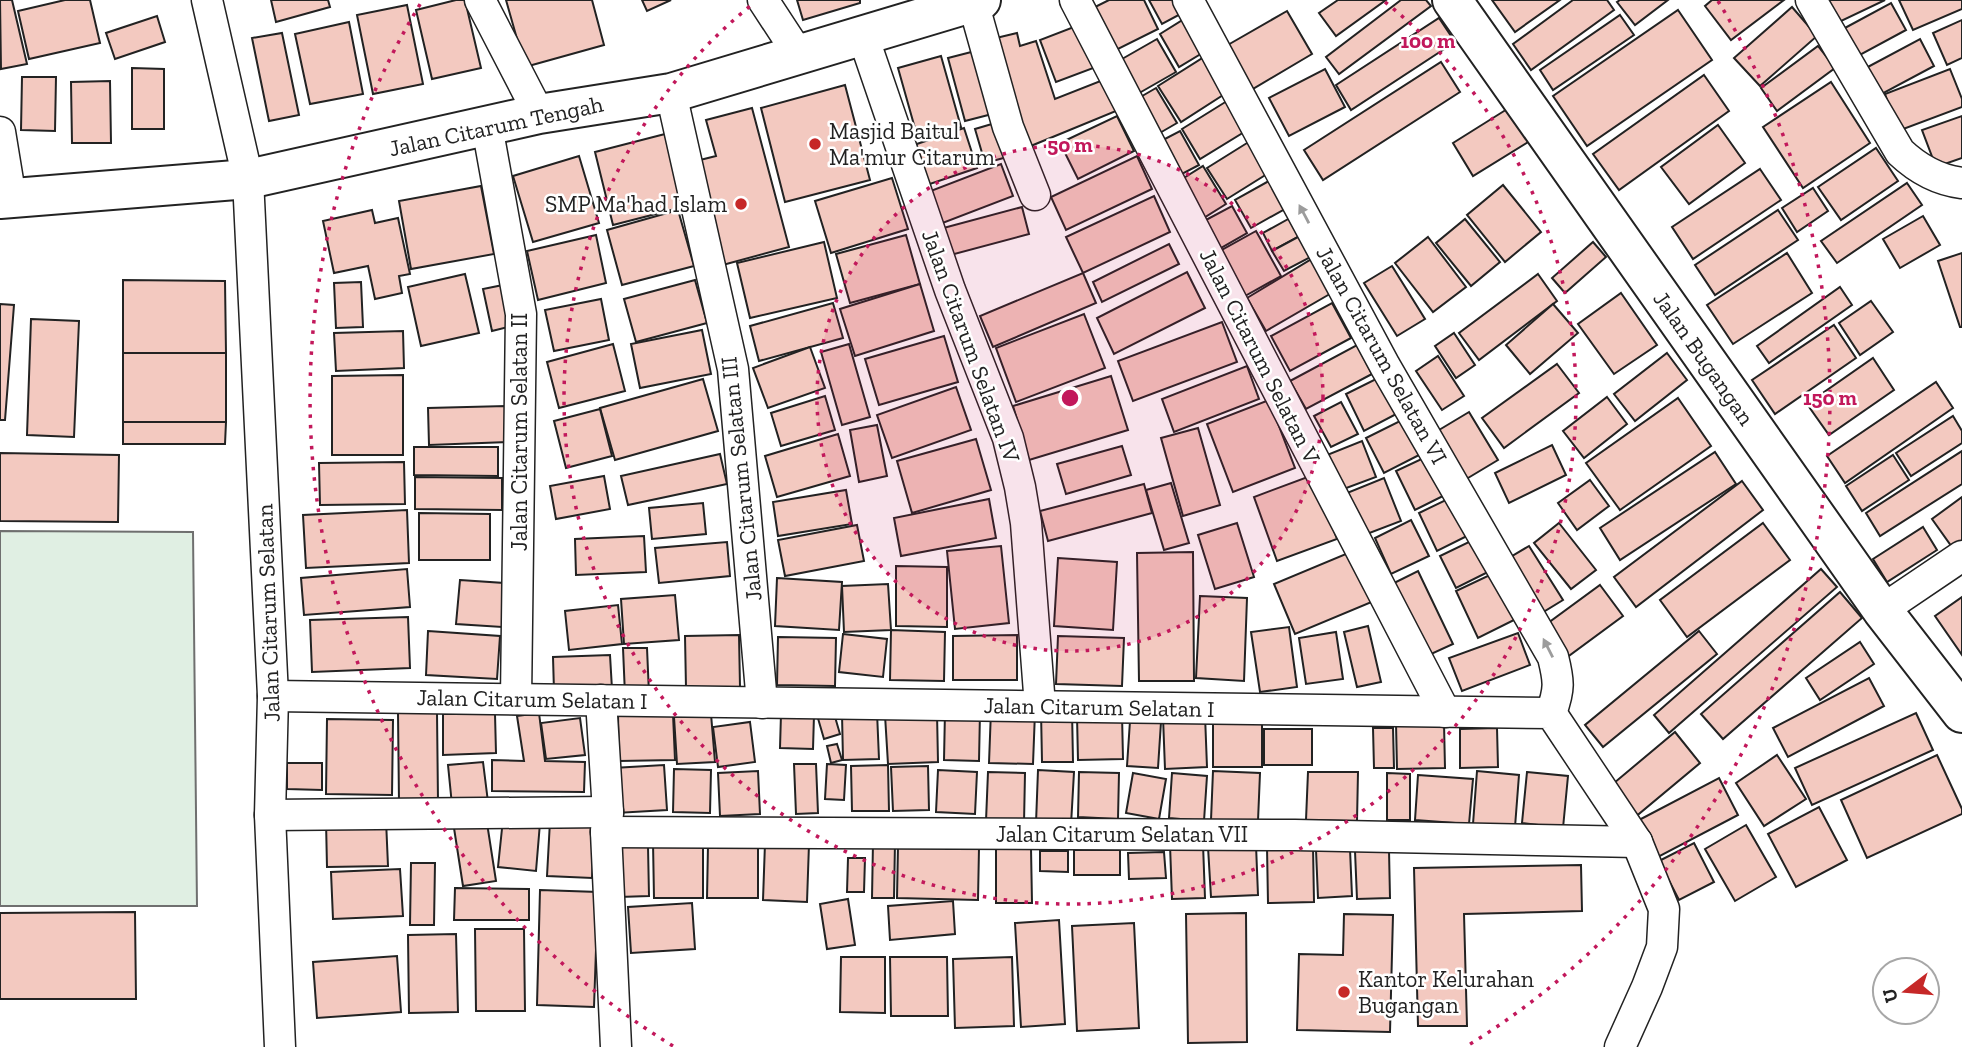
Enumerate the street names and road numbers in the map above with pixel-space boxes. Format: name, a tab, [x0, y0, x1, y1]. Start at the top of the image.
street label: Jalan Citarum Tengah	[386, 90, 606, 162]
street label: Jalan Citarum Selatan IV	[916, 226, 1026, 466]
street label: Jalan Citarum Selatan VI	[1310, 241, 1454, 469]
street label: Jalan Citarum Selatan V	[1194, 244, 1326, 468]
street label: Jalan Bugangan	[1647, 286, 1761, 430]
street label: Jalan Citarum Selatan II	[505, 313, 533, 551]
street label: Jalan Citarum Selatan III	[714, 355, 768, 603]
street label: Jalan Citarum Selatan	[250, 503, 286, 723]
street label: Jalan Citarum Selatan I	[416, 683, 648, 715]
street label: Jalan Citarum Selatan I	[983, 691, 1215, 723]
street label: Jalan Citarum Selatan VII	[996, 820, 1248, 848]

